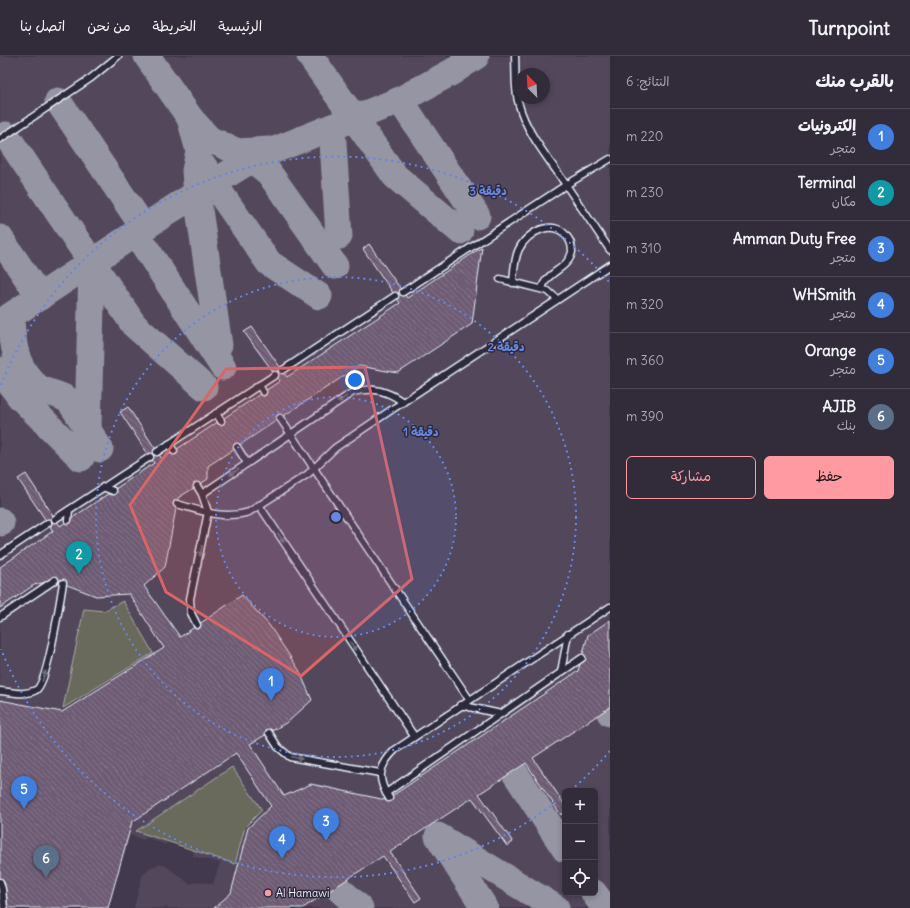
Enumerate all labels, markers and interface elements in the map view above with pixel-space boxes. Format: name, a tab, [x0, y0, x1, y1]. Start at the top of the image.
text: Turnpoint	[809, 16, 890, 40]
text: اتصل بنا	[20, 17, 65, 35]
text: من نحن	[87, 17, 131, 35]
text: الخريطة	[153, 17, 196, 35]
text: الرئيسية	[218, 17, 262, 35]
north arrow	[514, 68, 550, 104]
text: بالقرب منك	[815, 70, 894, 92]
text: النتائج: 6	[626, 73, 670, 90]
text: إلكترونيات	[798, 116, 856, 135]
text: 220 m	[626, 128, 663, 145]
text: 1	[878, 128, 884, 145]
text: متجر	[831, 140, 856, 157]
text: Terminal	[798, 173, 856, 192]
text: 3 دقيقة	[469, 183, 507, 198]
text: 230 m	[626, 184, 664, 201]
text: 2	[877, 184, 885, 201]
text: مكان	[832, 193, 856, 210]
text: Amman Duty Free	[733, 229, 856, 248]
text: 310 m	[626, 240, 661, 257]
text: 3	[877, 240, 885, 257]
text: متجر	[831, 249, 856, 266]
text: WHSmith	[793, 285, 856, 304]
text: 320 m	[626, 296, 664, 313]
text: 4	[877, 296, 885, 313]
text: متجر	[831, 305, 856, 322]
text: 2 دقيقة	[487, 339, 525, 354]
text: Orange	[805, 341, 856, 360]
text: 360 m	[626, 352, 664, 369]
text: 5	[877, 352, 885, 369]
text: متجر	[831, 361, 856, 378]
your location	[345, 370, 365, 390]
one-way arrow	[336, 395, 348, 402]
text: AJIB	[822, 397, 856, 416]
text: 390 m	[626, 408, 664, 425]
text: 6	[877, 408, 885, 425]
text: بنك	[837, 417, 856, 434]
text: 1 دقيقة	[403, 424, 439, 439]
button: مشاركة	[626, 456, 756, 499]
button: حفظ	[764, 456, 894, 499]
one-way arrow	[229, 468, 239, 476]
centre of rings	[329, 510, 343, 524]
one-way arrow	[277, 532, 284, 544]
pin: 2	[66, 541, 92, 574]
one-way arrow	[197, 545, 203, 557]
one-way arrow	[349, 641, 357, 651]
pin: 1	[258, 668, 284, 701]
one-way arrow	[41, 670, 47, 682]
one-way arrow	[291, 755, 303, 761]
pin: 5	[11, 776, 37, 809]
map controls	[562, 788, 598, 896]
button: +	[562, 788, 598, 824]
pin: 3	[313, 808, 339, 841]
button: −	[562, 824, 598, 860]
pin: 4	[269, 826, 295, 859]
pin: 6	[33, 845, 59, 878]
button: locate	[562, 860, 598, 896]
place label: Al Hamawi	[276, 886, 329, 900]
marker: Al Hamawi	[263, 888, 273, 898]

